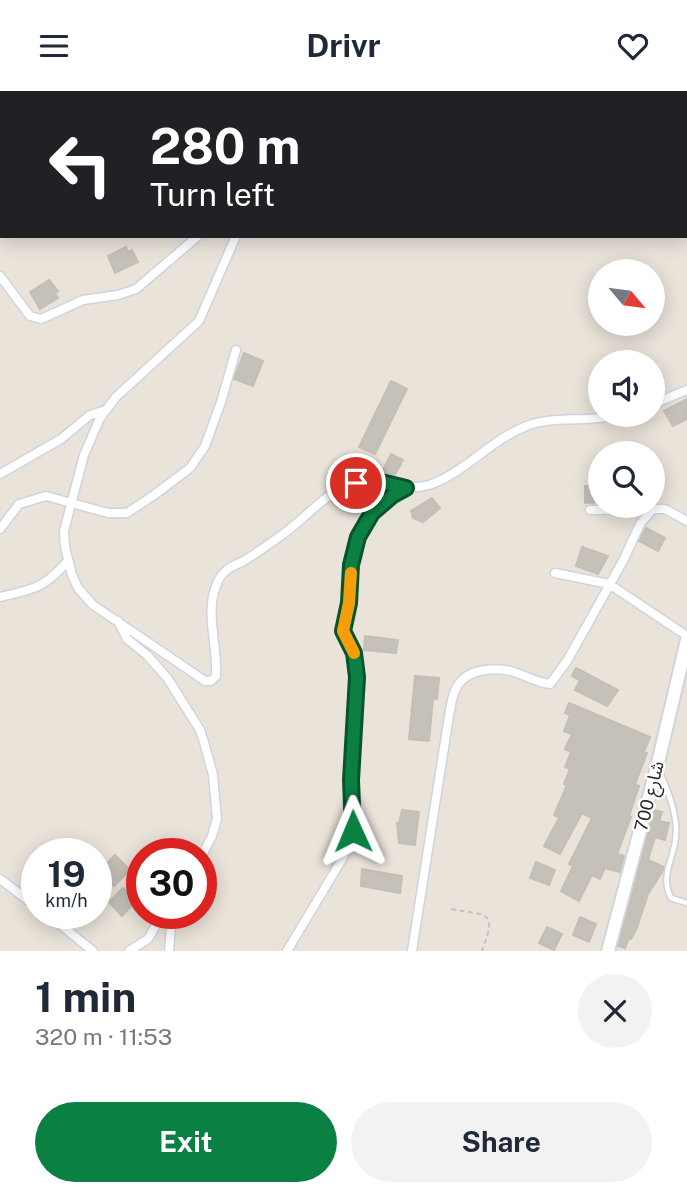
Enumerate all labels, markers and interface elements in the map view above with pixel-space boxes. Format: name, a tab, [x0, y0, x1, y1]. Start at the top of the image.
icon: menu	[35, 27, 73, 65]
text: Drivr	[306, 27, 381, 64]
icon: heart	[614, 27, 652, 65]
text: 280 m	[150, 117, 300, 175]
icon: left	[35, 119, 126, 210]
text: Turn left	[150, 176, 275, 213]
north arrow	[588, 259, 665, 336]
map controls	[588, 259, 665, 518]
button: sound	[588, 350, 665, 427]
button: search	[588, 441, 665, 518]
pin	[326, 453, 386, 513]
icon: arrive	[337, 464, 375, 502]
street label: شارع 700	[630, 759, 672, 834]
position arrow	[316, 794, 390, 868]
speed limit sign: 30	[126, 838, 217, 929]
text: 19	[47, 854, 86, 895]
text: km/h	[45, 890, 88, 911]
text: 1 min	[35, 972, 136, 1021]
button: close	[578, 974, 652, 1048]
text: 320 m · 11:53	[35, 1023, 172, 1050]
button: Exit	[35, 1102, 337, 1182]
button: Share	[351, 1102, 652, 1182]

